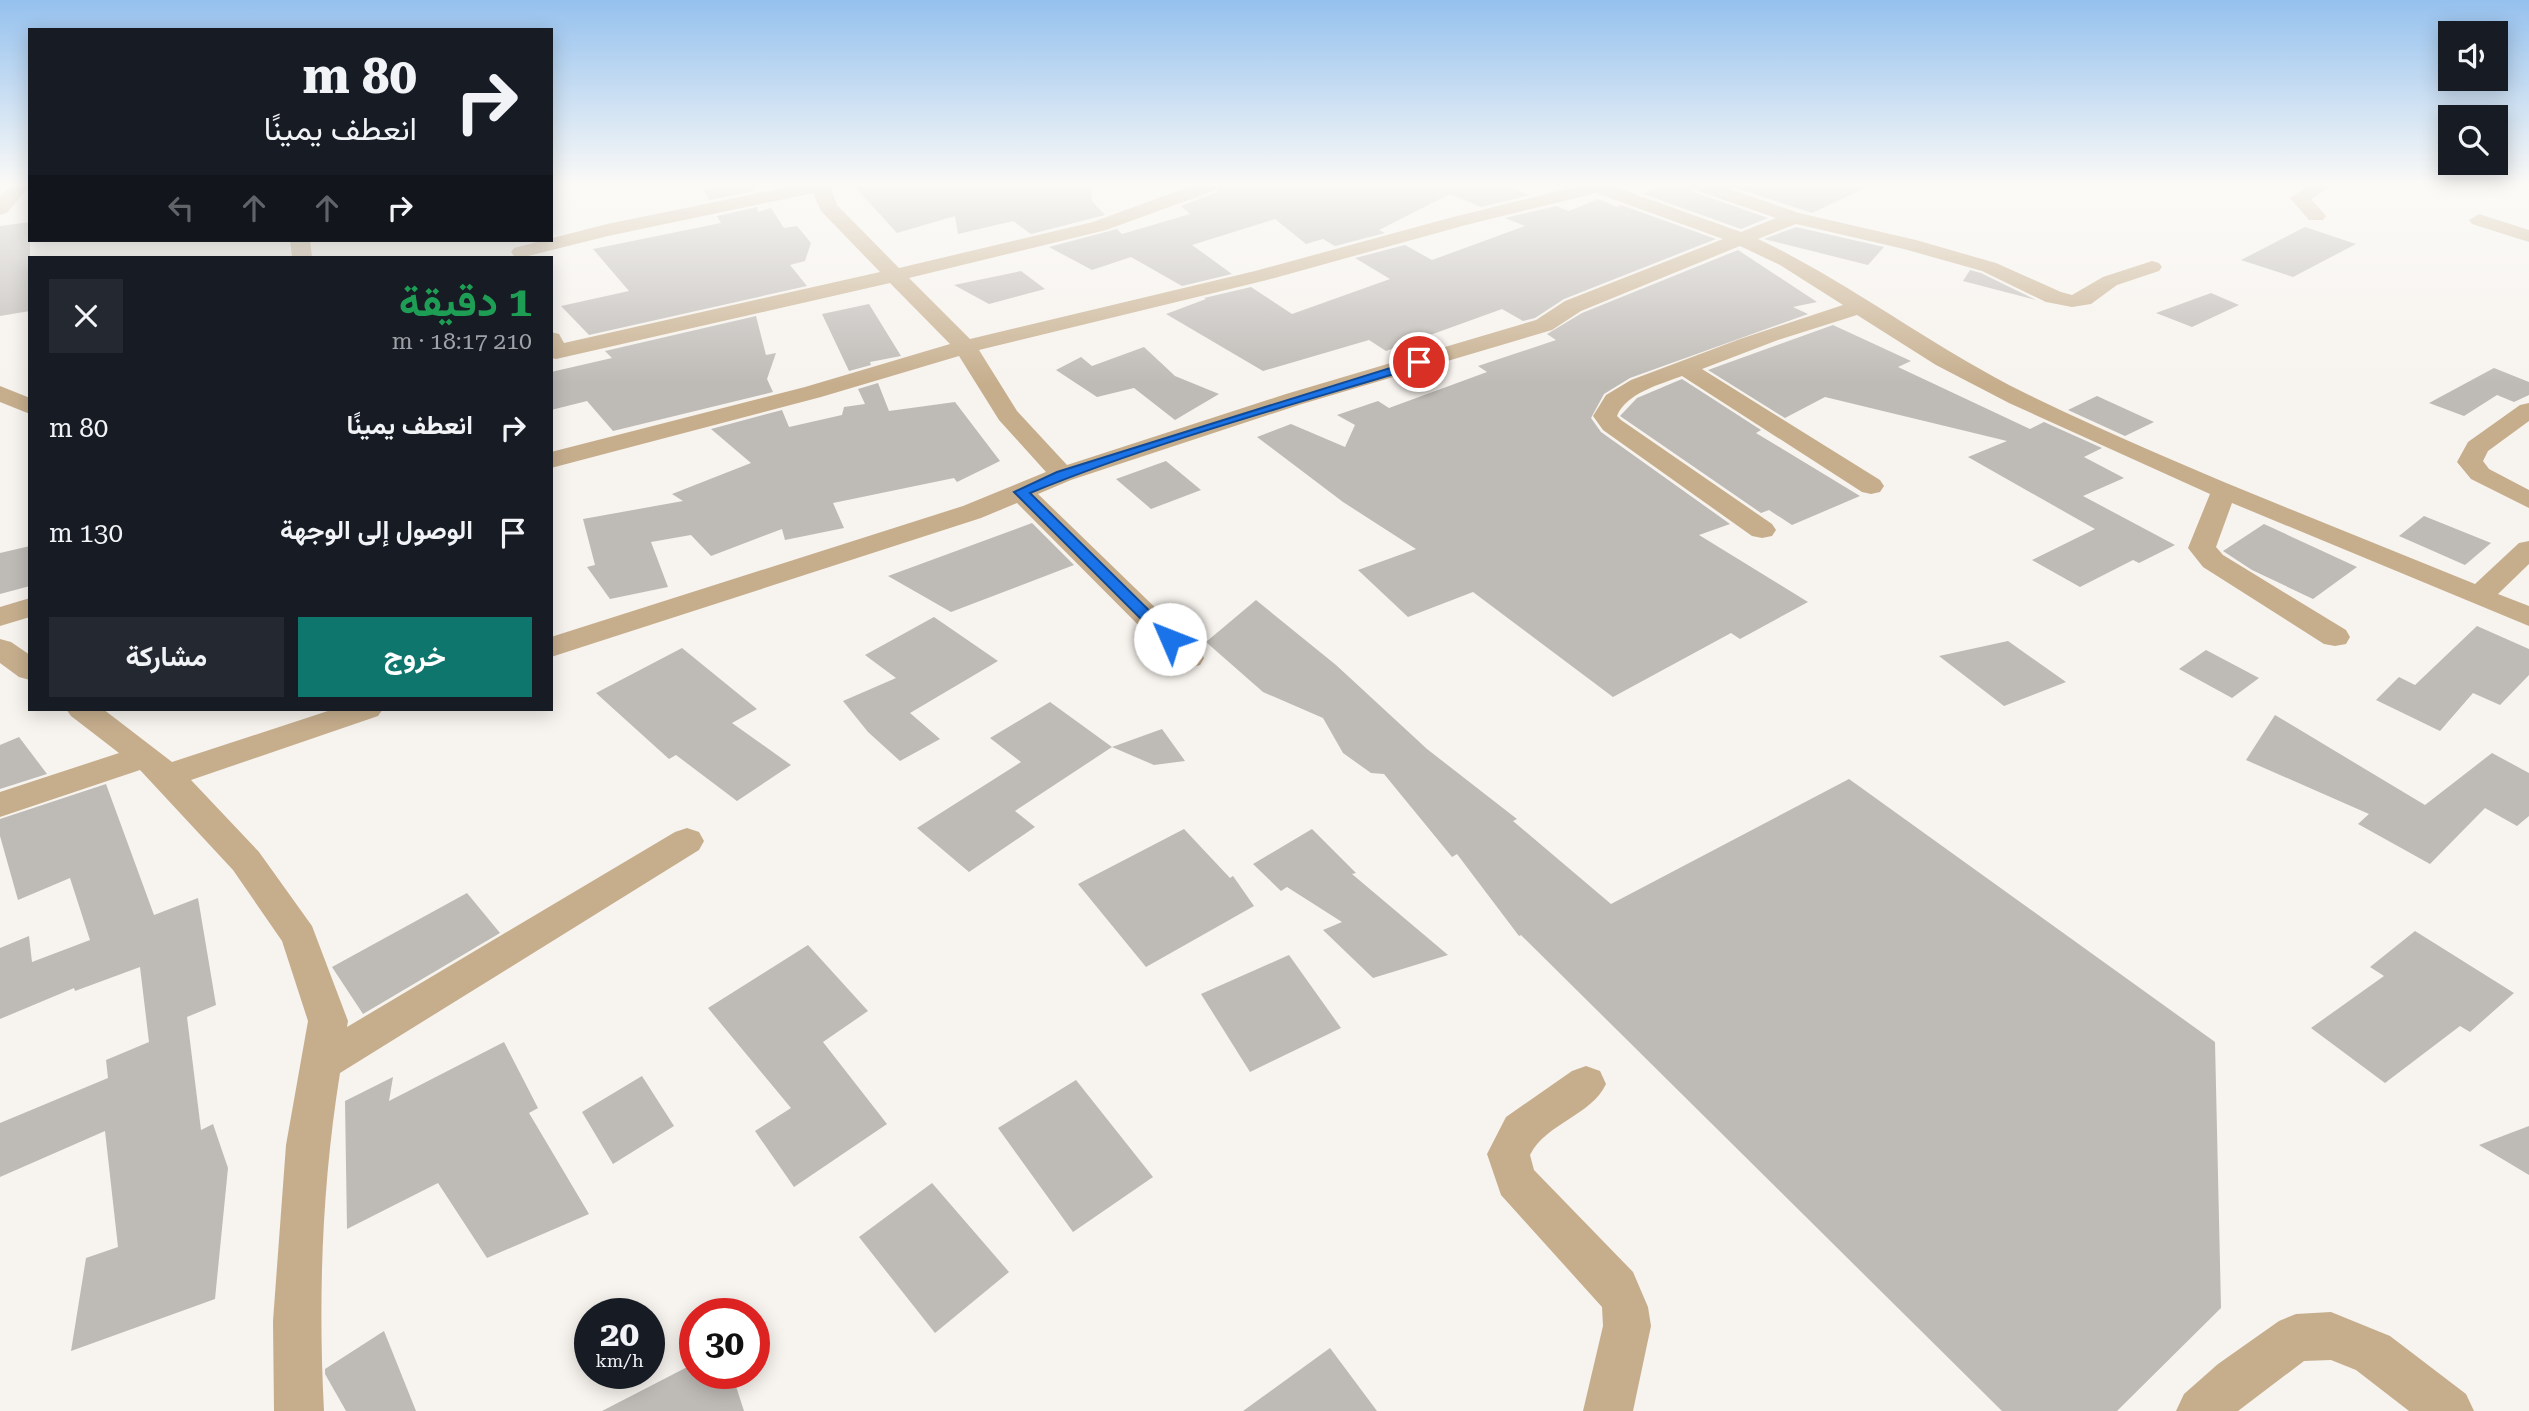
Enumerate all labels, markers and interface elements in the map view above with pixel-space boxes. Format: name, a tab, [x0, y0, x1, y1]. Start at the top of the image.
map controls	[2438, 21, 2508, 175]
button: sound	[2438, 21, 2508, 91]
text: 80 m	[302, 48, 417, 105]
icon: right	[441, 56, 532, 147]
button: search	[2438, 105, 2508, 175]
text: انعطف يمينًا	[264, 110, 417, 148]
icon: left	[162, 189, 200, 227]
icon: ahead	[235, 189, 273, 227]
icon: ahead	[308, 189, 346, 227]
icon: right	[381, 189, 419, 227]
text: 1 دقيقة	[399, 277, 532, 326]
button: close	[49, 279, 123, 353]
text: 210 m · 18:17	[392, 328, 532, 355]
pin	[1389, 332, 1449, 392]
icon: arrive	[1400, 343, 1438, 381]
icon: right	[494, 409, 532, 447]
text: انعطف يمينًا	[347, 410, 473, 440]
text: 80 m	[49, 413, 108, 443]
icon: arrive	[494, 514, 532, 552]
text: الوصول إلى الوجهة	[280, 515, 473, 545]
text: 130 m	[49, 518, 123, 548]
position arrow	[1133, 602, 1207, 676]
button: مشاركة	[49, 617, 284, 697]
button: خروج	[298, 617, 532, 697]
speed limit sign: 30	[679, 1298, 770, 1389]
text: 20	[600, 1314, 639, 1355]
text: km/h	[595, 1350, 644, 1371]

